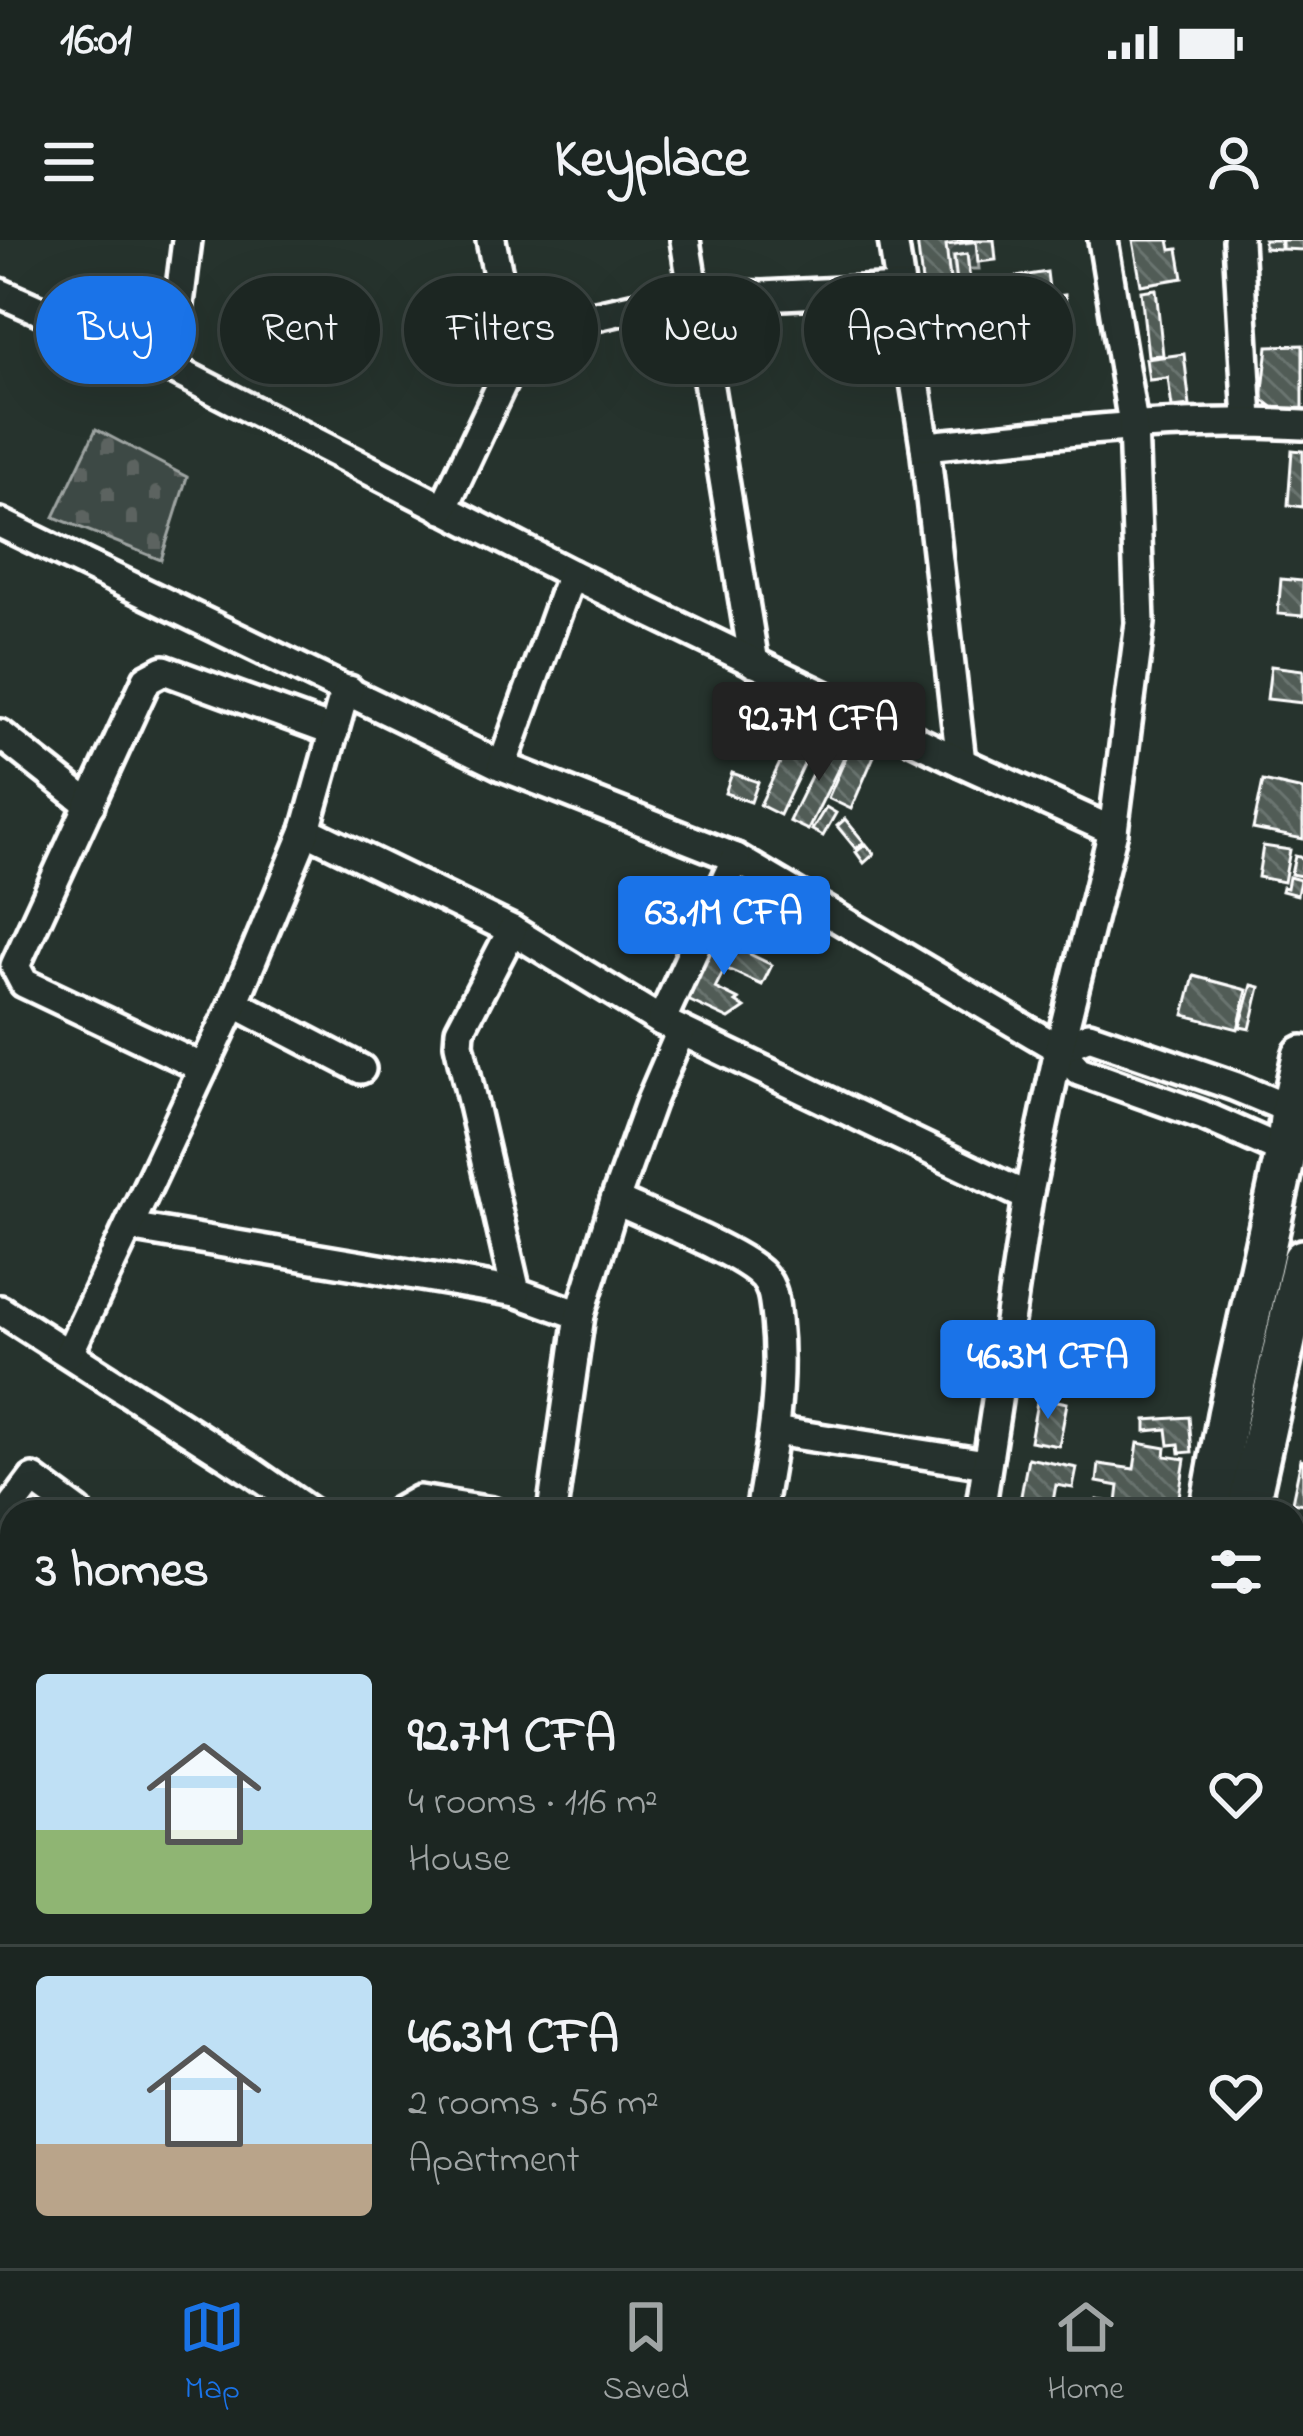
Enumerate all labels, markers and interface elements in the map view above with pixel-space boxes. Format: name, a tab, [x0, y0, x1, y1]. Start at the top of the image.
text: 16:01	[60, 9, 132, 75]
text: Keyplace	[554, 123, 749, 201]
icon: menu	[36, 129, 102, 195]
icon: person	[1201, 129, 1267, 195]
chip: Buy	[36, 276, 196, 384]
chip: Rent	[220, 276, 380, 384]
chip: Filters	[404, 276, 598, 384]
chip: New	[622, 276, 780, 384]
chip: Apartment	[804, 276, 1073, 384]
pin: 92.7M CFA	[682, 682, 956, 784]
text: 92.7M CFA	[739, 692, 899, 749]
pin: 63.1M CFA	[587, 876, 861, 978]
text: 63.1M CFA	[645, 886, 803, 943]
pin: 46.3M CFA	[911, 1320, 1185, 1422]
text: 46.3M CFA	[967, 1330, 1129, 1387]
text: 3 homes	[36, 1535, 209, 1610]
icon: filters	[1203, 1539, 1269, 1605]
text: 92.7M CFA	[408, 1700, 616, 1775]
icon: home	[132, 1722, 276, 1866]
icon: heart	[1203, 1761, 1269, 1827]
text: 4 rooms · 116 m²	[408, 1775, 658, 1832]
text: House	[408, 1832, 510, 1889]
text: 46.3M CFA	[408, 2001, 619, 2076]
icon: home	[132, 2024, 276, 2168]
icon: heart	[1203, 2063, 1269, 2129]
text: 2 rooms · 56 m²	[408, 2076, 659, 2133]
text: Apartment	[408, 2133, 580, 2190]
tab: Map	[179, 2294, 245, 2414]
tab: Saved	[603, 2294, 689, 2414]
tab: Home	[1047, 2294, 1124, 2414]

